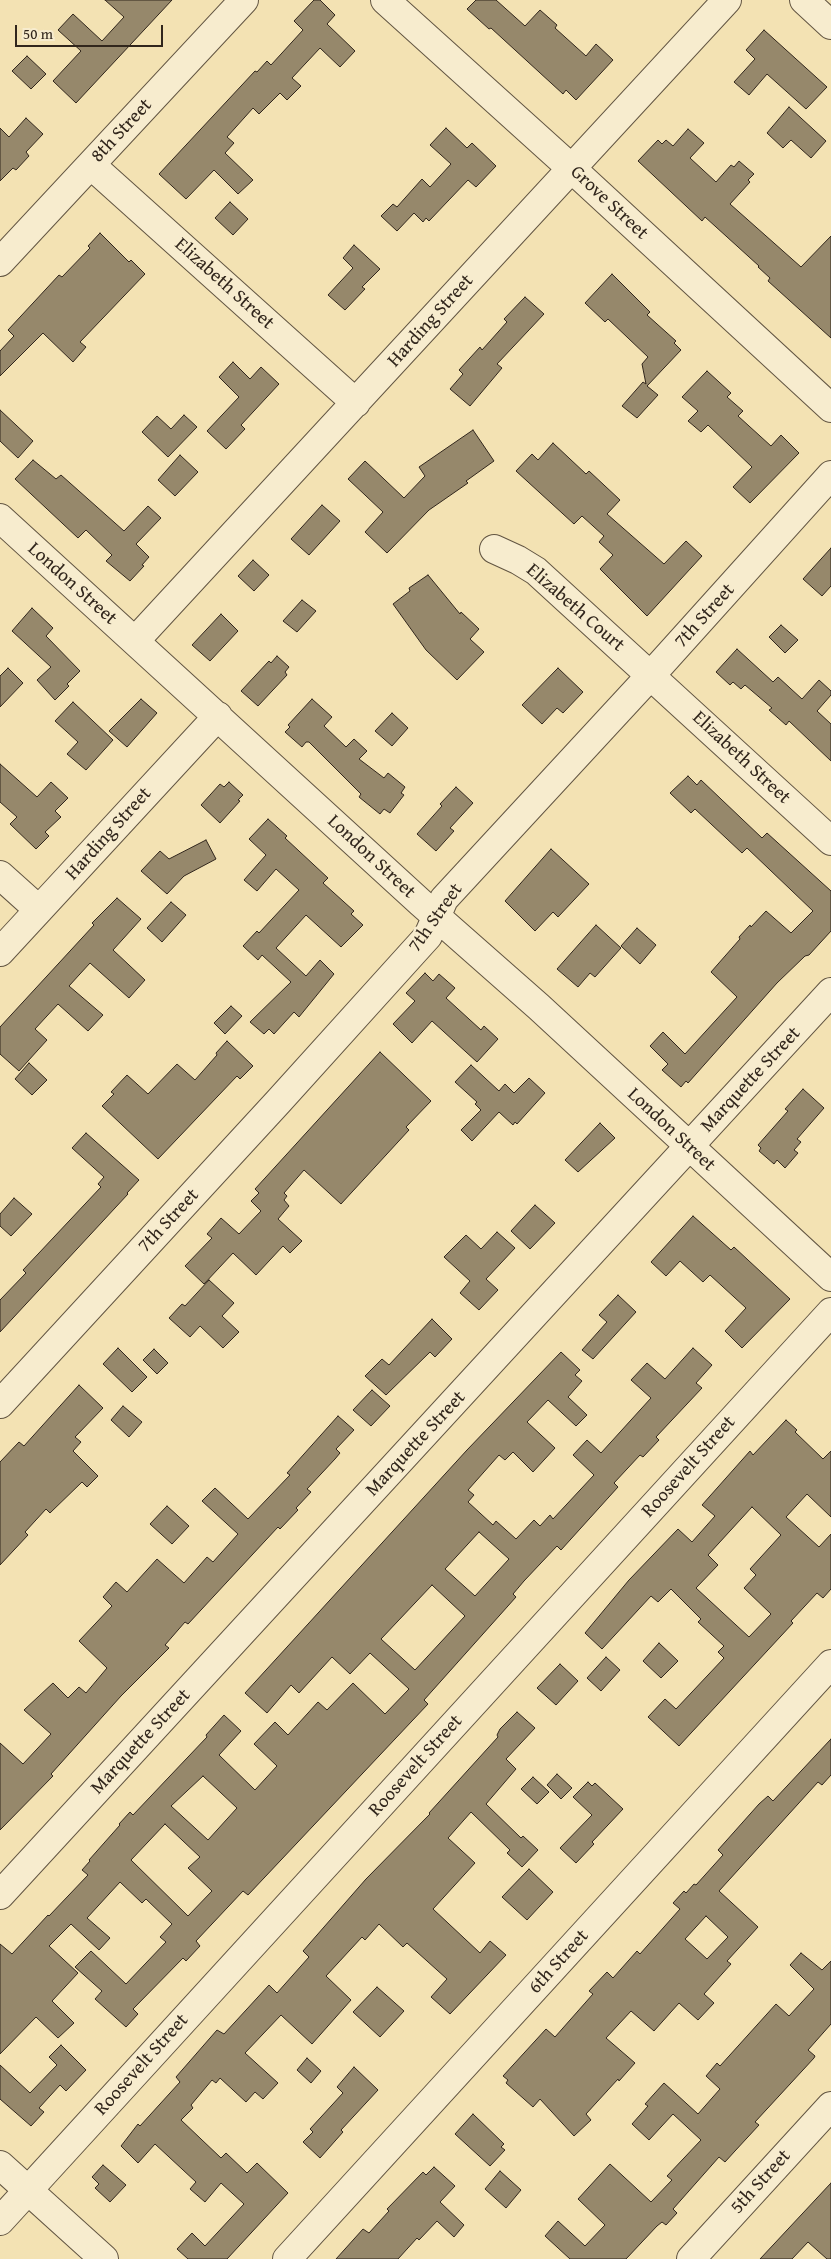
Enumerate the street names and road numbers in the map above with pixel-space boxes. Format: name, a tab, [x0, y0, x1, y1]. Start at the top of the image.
street label: 8th Street	[87, 94, 157, 168]
street label: Grove Street	[565, 161, 653, 245]
street label: Elizabeth Street	[170, 233, 278, 335]
street label: Harding Street	[383, 270, 479, 372]
street label: London Street	[23, 538, 121, 630]
street label: Elizabeth Court	[521, 559, 629, 657]
street label: 7th Street	[670, 579, 740, 653]
street label: Elizabeth Street	[687, 707, 795, 809]
street label: Harding Street	[61, 783, 157, 885]
street label: London Street	[322, 810, 420, 904]
street label: 7th Street	[404, 879, 468, 957]
street label: Marquette Street	[696, 1023, 806, 1137]
street label: London Street	[622, 1083, 720, 1177]
street label: 7th Street	[134, 1184, 204, 1258]
street label: Marquette Street	[361, 1387, 471, 1501]
street label: Roosevelt Street	[637, 1411, 741, 1523]
street label: Marquette Street	[86, 1685, 196, 1799]
street label: Roosevelt Street	[364, 1710, 468, 1822]
street label: 6th Street	[524, 1925, 594, 1999]
street label: Roosevelt Street	[90, 2009, 194, 2121]
street label: 5th Street	[726, 2145, 796, 2219]

